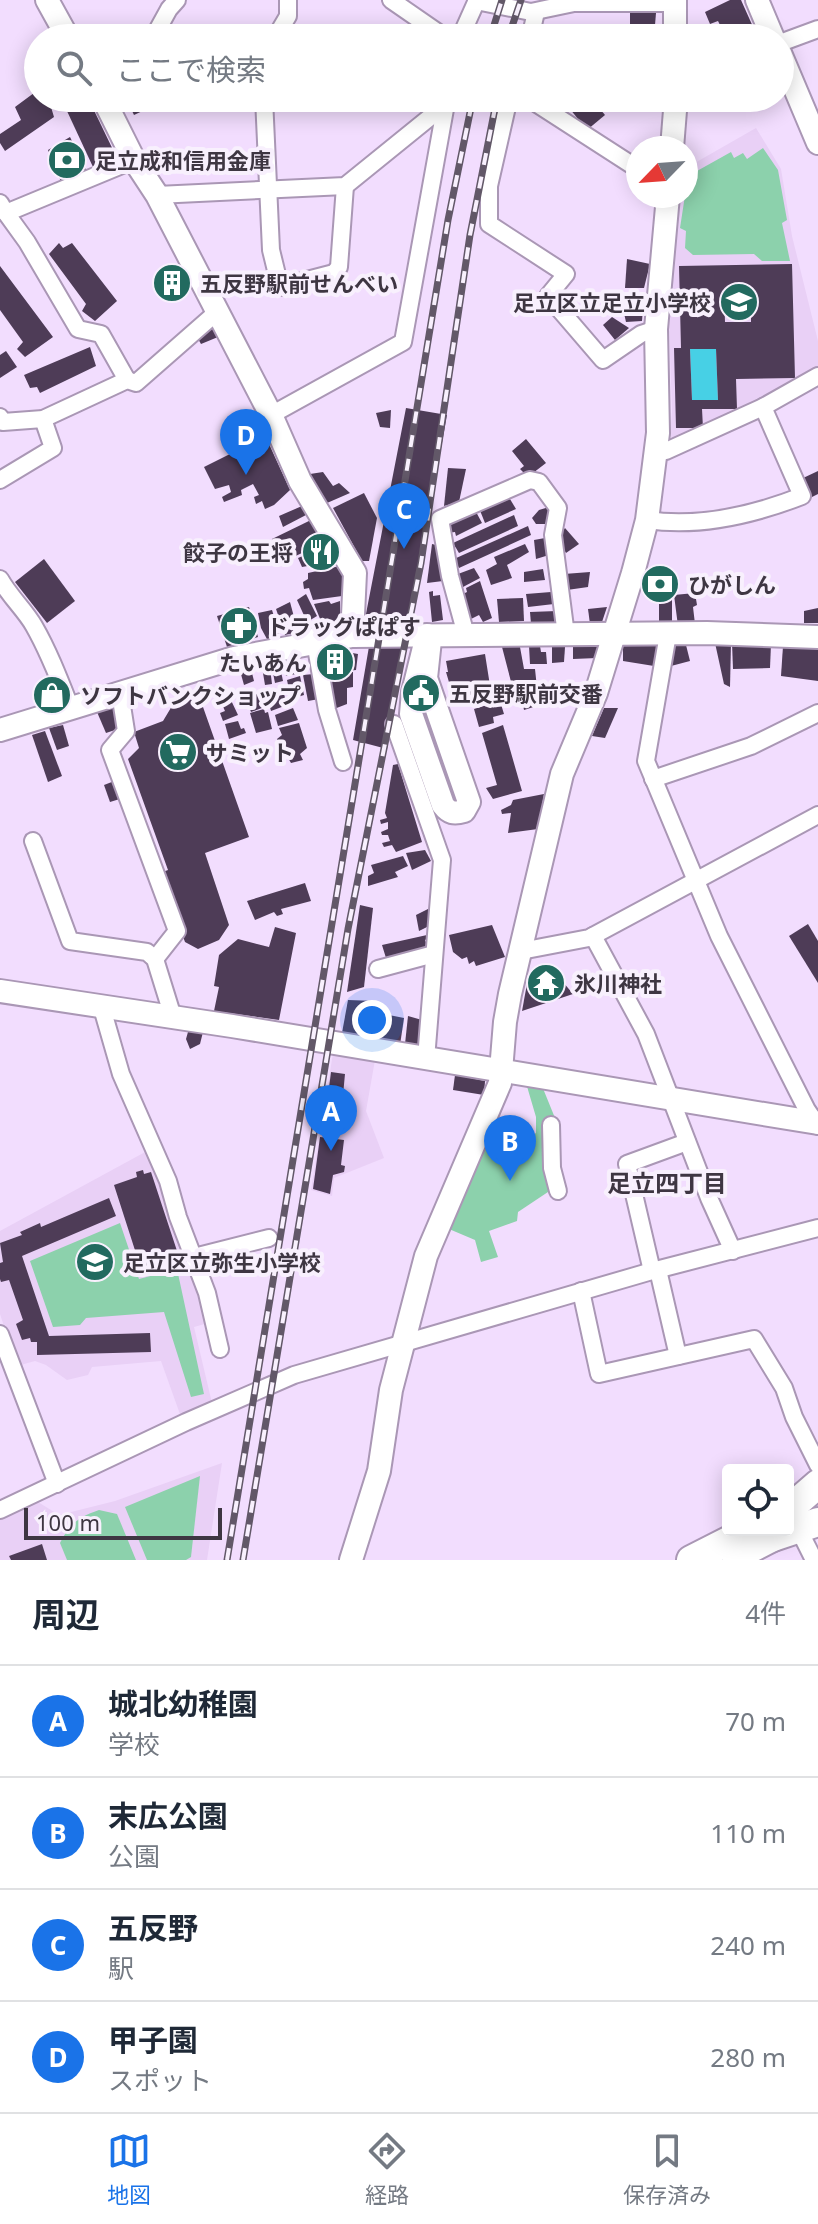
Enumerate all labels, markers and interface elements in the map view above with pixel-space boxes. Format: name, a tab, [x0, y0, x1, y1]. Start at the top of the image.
search box	[24, 24, 794, 112]
icon: search	[52, 46, 96, 90]
text: ここで検索	[116, 49, 266, 90]
north arrow	[626, 136, 698, 208]
bank icon: 足立成和信用金庫	[46, 139, 88, 181]
place label: 足立成和信用金庫	[95, 145, 271, 175]
building icon: 五反野駅前せんべい	[151, 262, 193, 304]
place label: 五反野駅前せんべい	[200, 268, 398, 298]
school or university icon: 足立区立足立小学校	[718, 281, 760, 323]
place label: 足立区立足立小学校	[513, 287, 711, 317]
pin: D	[220, 409, 272, 475]
pin: C	[378, 483, 430, 549]
restaurant icon: 餃子の王将	[300, 531, 342, 573]
place label: 餃子の王将	[183, 537, 293, 567]
bank icon: ひがしん	[639, 563, 681, 605]
place label: ひがしん	[688, 569, 776, 599]
pharmacy icon: ドラッグぱぱす	[218, 605, 260, 647]
place label: ドラッグぱぱす	[267, 611, 421, 641]
building icon: たいあん	[314, 641, 356, 683]
place label: たいあん	[219, 647, 307, 677]
public building icon: 五反野駅前交番	[400, 672, 442, 714]
shop icon: ソフトバンクショップ	[31, 674, 73, 716]
place label: 五反野駅前交番	[449, 678, 603, 708]
place label: ソフトバンクショップ	[80, 680, 301, 710]
supermarket icon: サミット	[157, 731, 199, 773]
place label: サミット	[206, 737, 294, 767]
temple icon: 氷川神社	[525, 962, 567, 1004]
place label: 氷川神社	[574, 968, 662, 998]
your location	[352, 1000, 392, 1040]
pin: A	[305, 1085, 357, 1151]
pin: B	[484, 1115, 536, 1181]
district label: 足立四丁目	[607, 1166, 727, 1199]
school or university icon: 足立区立弥生小学校	[74, 1241, 116, 1283]
place label: 足立区立弥生小学校	[123, 1247, 321, 1277]
map controls	[722, 1464, 794, 1536]
button: locate	[722, 1464, 794, 1536]
scale bar	[24, 1504, 222, 1540]
text: 100 m	[36, 1507, 100, 1537]
text: 周辺	[32, 1591, 100, 1637]
text: 4件	[745, 1595, 786, 1631]
text: 城北幼稚園	[108, 1683, 258, 1724]
text: A	[49, 1703, 67, 1739]
text: 70 m	[725, 1703, 786, 1739]
text: 学校	[108, 1726, 160, 1762]
text: 末広公園	[108, 1795, 228, 1836]
text: B	[49, 1815, 67, 1851]
text: 110 m	[710, 1815, 786, 1851]
text: 公園	[108, 1838, 160, 1874]
text: 五反野	[108, 1907, 198, 1948]
text: C	[50, 1927, 66, 1963]
text: 240 m	[710, 1927, 786, 1963]
text: 駅	[108, 1950, 134, 1986]
text: 甲子園	[108, 2019, 198, 2060]
text: D	[48, 2039, 68, 2075]
text: 280 m	[710, 2039, 786, 2075]
text: スポット	[108, 2062, 212, 2098]
tab: 地図	[107, 2129, 151, 2209]
tab: 経路	[365, 2129, 409, 2209]
tab: 保存済み	[623, 2129, 711, 2209]

